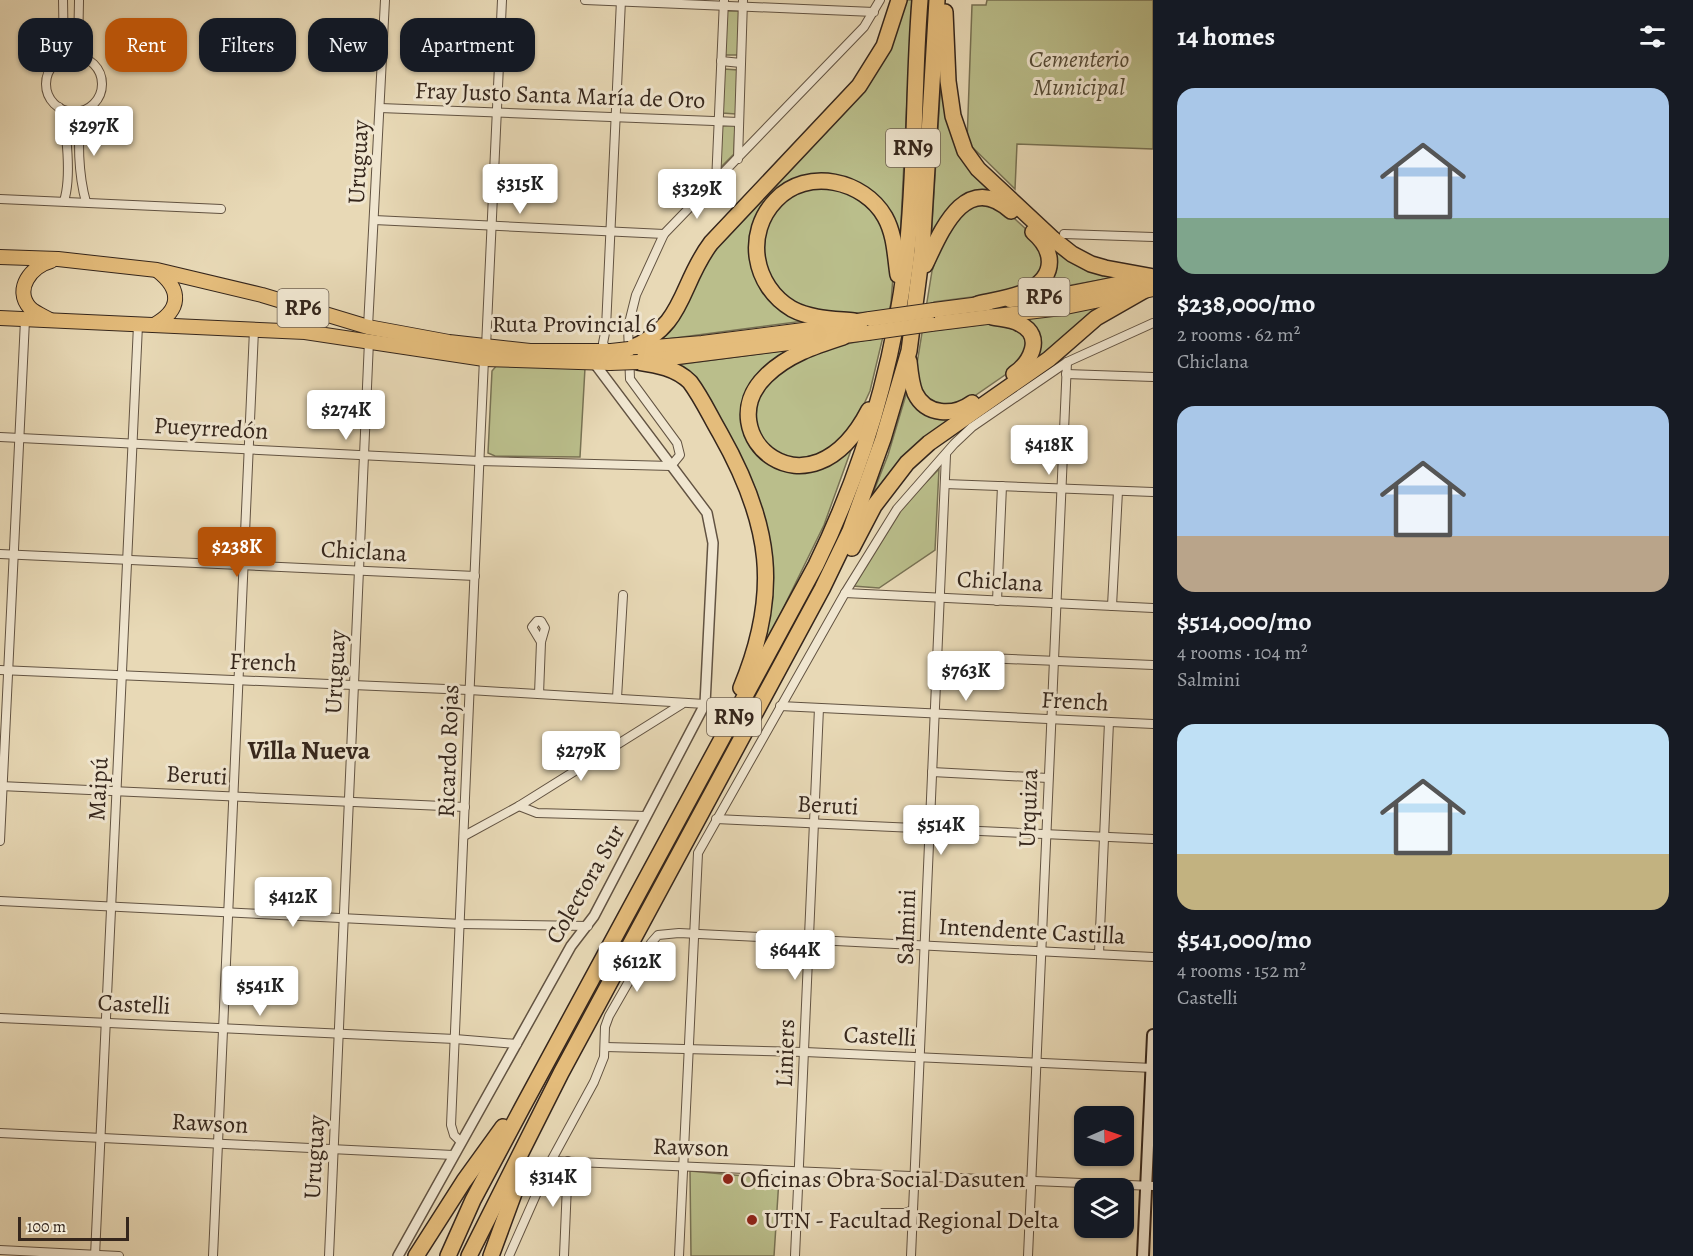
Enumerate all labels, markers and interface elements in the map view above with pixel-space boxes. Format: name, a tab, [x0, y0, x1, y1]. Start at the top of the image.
chip: Buy	[18, 18, 93, 72]
chip: Rent	[105, 18, 187, 72]
chip: Filters	[199, 18, 296, 72]
chip: New	[308, 18, 388, 72]
chip: Apartment	[400, 18, 535, 72]
text: 14 homes	[1177, 19, 1275, 54]
icon: filters	[1636, 20, 1669, 53]
park label: Cementerio Municipal	[1029, 43, 1129, 103]
street label: Fray Justo Santa María de Oro	[414, 74, 706, 116]
pin: $297K	[52, 106, 136, 157]
text: $297K	[69, 112, 119, 139]
street label: Uruguay	[340, 119, 376, 205]
icon: home	[1369, 127, 1477, 235]
road number: RN9	[886, 129, 940, 167]
pin: $315K	[478, 164, 562, 215]
pin: $329K	[655, 169, 739, 220]
text: $315K	[497, 170, 543, 197]
text: $329K	[672, 175, 722, 202]
road number: RP6	[1018, 278, 1070, 316]
text: $238,000/mo	[1177, 286, 1315, 321]
road number: RP6	[278, 289, 328, 327]
street label: Ruta Provincial 6	[492, 308, 656, 340]
text: 2 rooms · 62 m²	[1177, 321, 1300, 348]
text: Chiclana	[1177, 348, 1249, 375]
pin: $274K	[304, 390, 388, 441]
text: $274K	[321, 396, 371, 423]
street label: Pueyrredón	[153, 409, 269, 447]
pin: $418K	[1007, 425, 1091, 476]
text: $418K	[1025, 431, 1073, 458]
icon: home	[1369, 445, 1477, 553]
pin: $238K	[195, 527, 279, 578]
text: $238K	[212, 533, 262, 560]
street label: Chiclana	[320, 533, 409, 569]
street label: Chiclana	[956, 563, 1045, 599]
text: $514,000/mo	[1177, 604, 1312, 639]
street label: Uruguay	[317, 629, 353, 715]
text: 4 rooms · 104 m²	[1177, 639, 1308, 666]
street label: French	[229, 645, 298, 679]
pin: $763K	[924, 651, 1008, 702]
text: $763K	[942, 657, 990, 684]
text: Salmini	[1177, 666, 1240, 693]
street label: French	[1040, 683, 1110, 719]
street label: Ricardo Rojas	[430, 684, 466, 818]
road number: RN9	[707, 698, 761, 736]
pin: $279K	[539, 731, 623, 782]
district label: Villa Nueva	[247, 733, 371, 768]
text: $279K	[556, 737, 606, 764]
street label: Maipú	[80, 756, 116, 822]
street label: Beruti	[165, 757, 229, 793]
icon: home	[1369, 763, 1477, 871]
street label: Urquiza	[1011, 767, 1045, 848]
street label: Beruti	[796, 787, 860, 823]
pin: $514K	[899, 805, 983, 856]
text: $514K	[917, 811, 965, 838]
street label: Colectora Sur	[538, 818, 632, 950]
pin: $412K	[251, 877, 335, 928]
text: $412K	[269, 883, 317, 910]
street label: Salmini	[889, 888, 923, 966]
street label: Intendente Castilla	[938, 910, 1127, 952]
text: $541,000/mo	[1177, 922, 1312, 957]
pin: $644K	[753, 930, 837, 981]
text: $644K	[770, 936, 820, 963]
pin: $612K	[595, 942, 679, 993]
text: $612K	[613, 948, 661, 975]
text: 4 rooms · 152 m²	[1177, 957, 1306, 984]
pin: $541K	[218, 966, 302, 1017]
text: $541K	[236, 972, 284, 999]
text: Castelli	[1177, 984, 1238, 1011]
street label: Castelli	[97, 986, 171, 1022]
street label: Liniers	[768, 1018, 802, 1088]
street label: Castelli	[843, 1018, 917, 1054]
street label: Rawson	[171, 1105, 249, 1141]
north arrow	[1074, 1106, 1134, 1166]
map controls	[1074, 1106, 1134, 1238]
street label: Uruguay	[296, 1114, 332, 1200]
street label: Rawson	[652, 1130, 730, 1164]
pin: $314K	[511, 1157, 595, 1208]
text: $314K	[529, 1163, 577, 1190]
place label: Oficinas Obra Social Dasuten	[740, 1163, 1026, 1195]
marker: Oficinas Obra Social Dasuten	[721, 1172, 735, 1186]
button: layers	[1074, 1178, 1134, 1238]
place label: UTN - Facultad Regional Delta	[764, 1204, 1060, 1236]
marker: UTN - Facultad Regional Delta	[745, 1213, 759, 1227]
scale bar	[18, 1214, 129, 1242]
text: 100 m	[27, 1216, 66, 1238]

